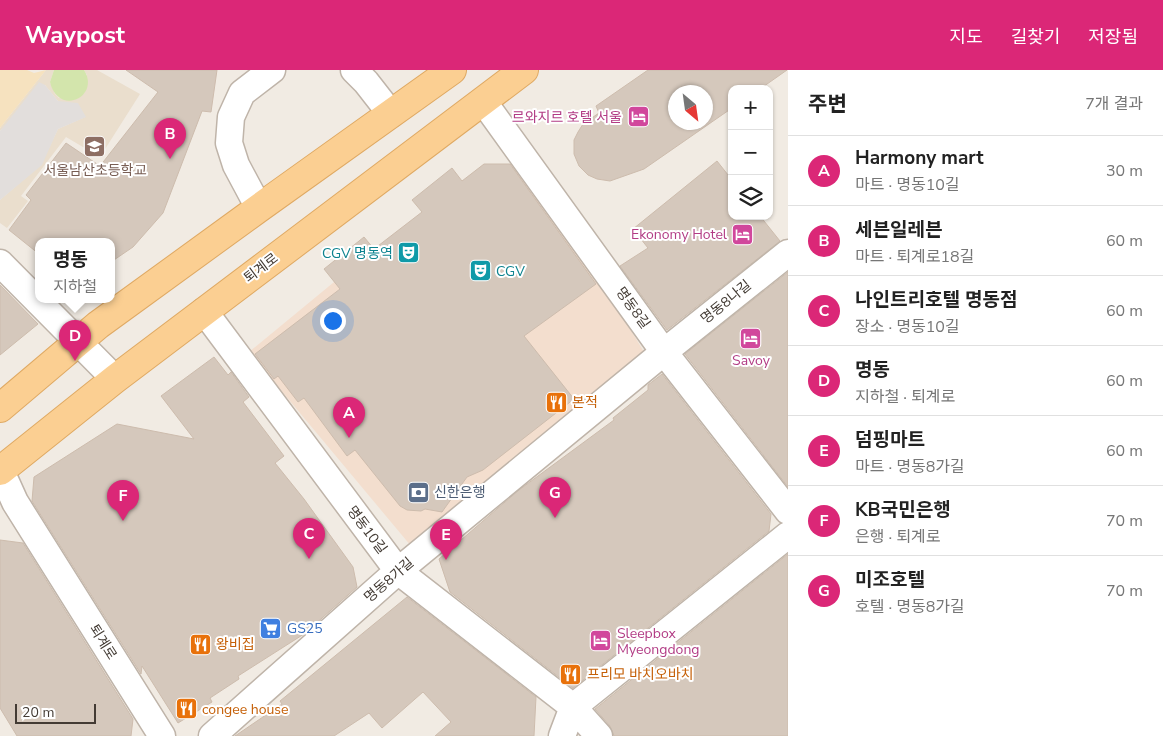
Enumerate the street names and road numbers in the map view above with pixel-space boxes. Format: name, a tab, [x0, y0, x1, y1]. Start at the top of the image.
street label: 퇴계로	[240, 249, 282, 287]
street label: 명동8나길	[697, 276, 755, 328]
street label: 명동8길	[611, 283, 655, 333]
street label: 명동10길	[343, 502, 391, 558]
street label: 명동8가길	[360, 553, 418, 607]
street label: 퇴계로	[85, 621, 121, 664]

